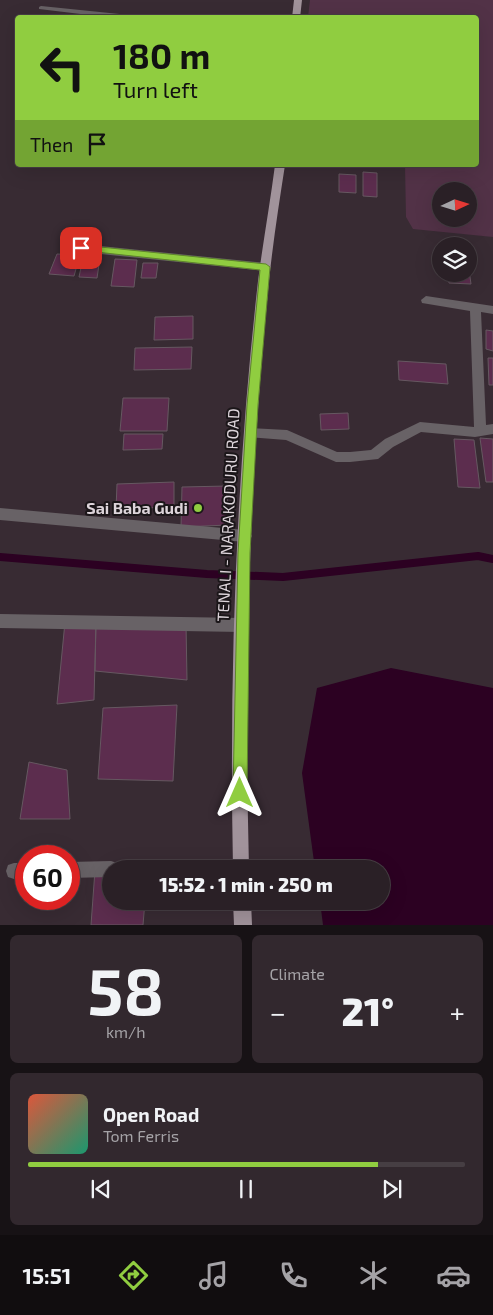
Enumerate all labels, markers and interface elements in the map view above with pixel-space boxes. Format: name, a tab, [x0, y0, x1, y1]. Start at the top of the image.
text: 180 m	[113, 34, 210, 76]
icon: left	[30, 35, 95, 100]
text: Turn left	[113, 76, 198, 102]
icon: arrive	[83, 130, 111, 158]
text: Then	[30, 133, 73, 156]
north arrow	[432, 182, 478, 228]
map controls	[432, 182, 477, 282]
pin	[60, 227, 102, 269]
icon: arrive	[67, 234, 95, 262]
button: layers	[432, 237, 477, 282]
street label: TENALI - NARAKODURU ROAD	[212, 408, 243, 622]
place label: Sai Baba Gudi	[86, 498, 188, 517]
marker: Sai Baba Gudi	[192, 502, 204, 514]
position arrow	[213, 766, 265, 818]
speed limit sign: 60	[15, 845, 80, 910]
text: 15:52 · 1 min · 250 m	[159, 873, 333, 896]
text: 58	[88, 950, 164, 1028]
text: Climate	[270, 964, 325, 983]
text: 21°	[342, 988, 394, 1034]
text: −	[270, 995, 286, 1029]
text: +	[450, 995, 465, 1029]
text: km/h	[106, 1022, 146, 1041]
text: Open Road	[103, 1103, 199, 1126]
text: Tom Ferris	[103, 1126, 179, 1145]
icon: previous	[87, 1175, 115, 1203]
icon: pause	[232, 1175, 260, 1203]
icon: next	[378, 1175, 406, 1203]
icon: directions	[116, 1258, 151, 1293]
icon: music	[196, 1258, 231, 1293]
icon: phone	[276, 1258, 311, 1293]
icon: climate	[356, 1258, 391, 1293]
icon: car	[436, 1258, 471, 1293]
text: 15:51	[22, 1262, 71, 1288]

